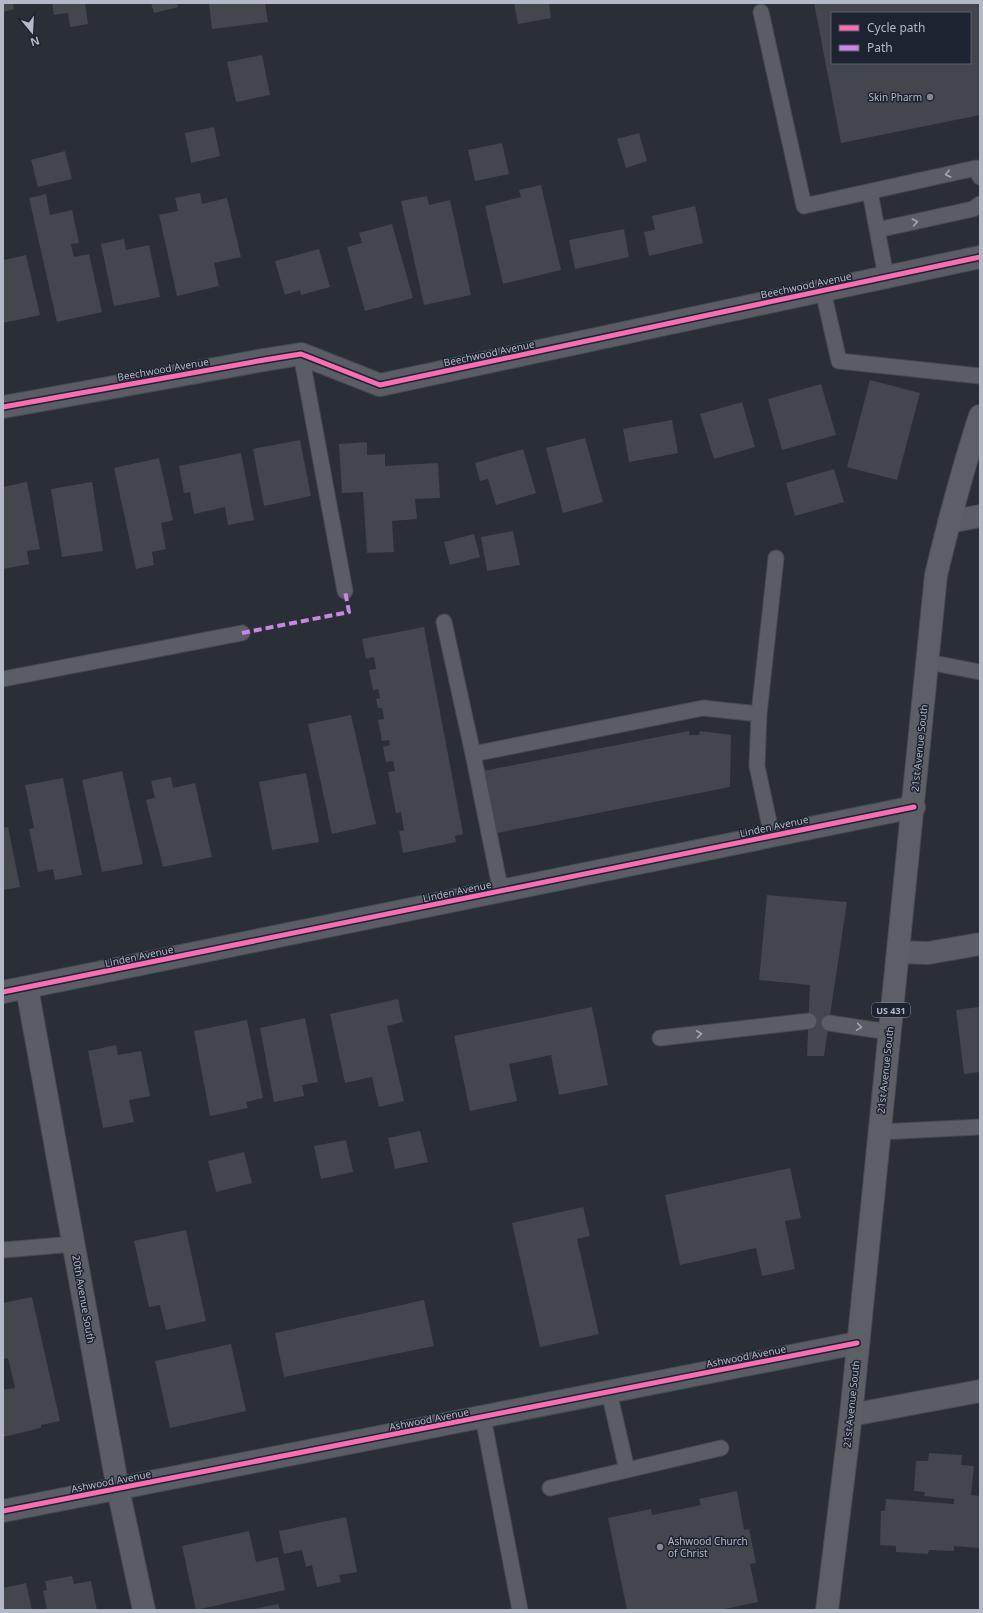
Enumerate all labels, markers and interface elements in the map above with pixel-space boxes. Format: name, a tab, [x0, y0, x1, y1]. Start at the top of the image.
north arrow	[12, 12, 52, 52]
legend	[831, 12, 971, 64]
text: Cycle path	[867, 19, 925, 36]
text: N	[29, 33, 42, 51]
text: Path	[867, 39, 893, 56]
place label: Skin Pharm	[868, 90, 922, 104]
marker: Skin Pharm	[925, 92, 935, 102]
one-way arrow	[945, 169, 952, 178]
one-way arrow	[912, 218, 919, 226]
street label: Beechwood Avenue	[759, 268, 853, 301]
street label: Beechwood Avenue	[442, 336, 536, 369]
street label: Beechwood Avenue	[116, 354, 210, 384]
street label: 21st Avenue South	[907, 704, 931, 792]
street label: Linden Avenue	[738, 812, 810, 840]
street label: Linden Avenue	[421, 877, 493, 905]
street label: Linden Avenue	[103, 942, 175, 970]
road number: US 431	[872, 1003, 910, 1017]
one-way arrow	[856, 1022, 862, 1031]
street label: 21st Avenue South	[873, 1026, 897, 1114]
one-way arrow	[696, 1030, 702, 1039]
street label: 20th Avenue South	[69, 1254, 99, 1344]
street label: Ashwood Avenue	[705, 1341, 788, 1371]
street label: 21st Avenue South	[839, 1360, 863, 1448]
street label: Ashwood Avenue	[388, 1404, 471, 1434]
street label: Ashwood Avenue	[70, 1466, 153, 1496]
place label: Ashwood Church of Christ	[668, 1534, 748, 1560]
marker: Ashwood Church of Christ	[655, 1542, 665, 1552]

